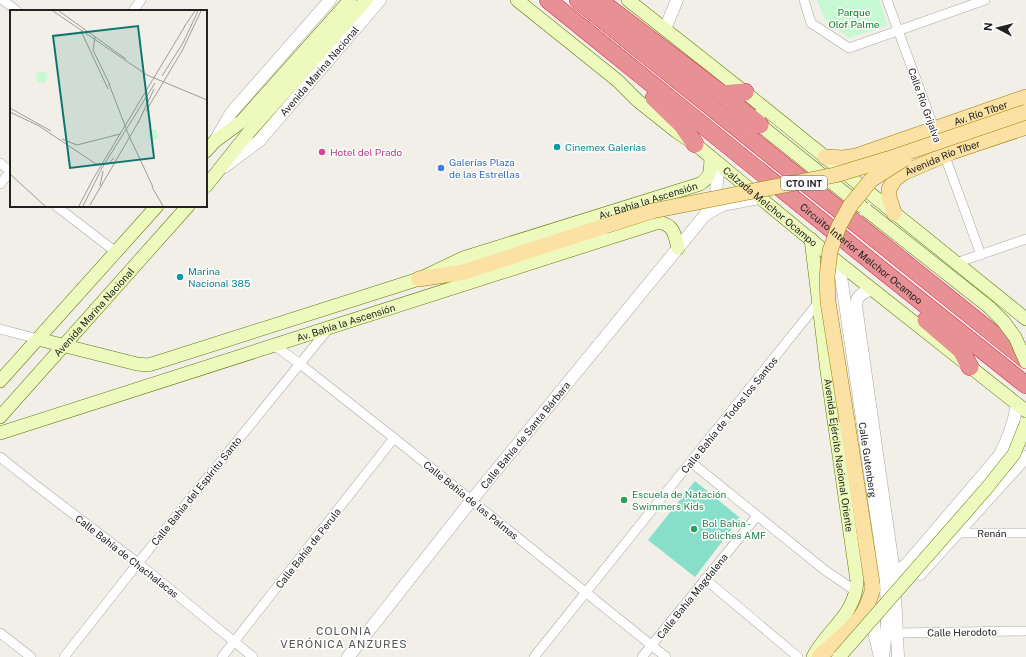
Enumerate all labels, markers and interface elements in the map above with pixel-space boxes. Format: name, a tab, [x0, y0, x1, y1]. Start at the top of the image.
park label: Parque Olof Palme	[829, 6, 880, 30]
north arrow	[978, 8, 1018, 48]
inset map	[10, 10, 207, 207]
text: N	[982, 22, 995, 32]
street label: Avenida Marina Nacional	[277, 23, 361, 118]
street label: Calle Río Grijalva	[906, 66, 944, 144]
street label: Av. Río Tíber	[952, 98, 1009, 128]
street label: Avenida Río Tíber	[903, 137, 982, 178]
place label: Cinemex Galerías	[565, 141, 646, 153]
marker: Cinemex Galerías	[552, 142, 562, 152]
place label: Hotel del Prado	[330, 146, 402, 158]
marker: Hotel del Prado	[317, 147, 327, 157]
place label: Galerías Plaza de las Estrellas	[449, 156, 520, 180]
marker: Galerías Plaza de las Estrellas	[436, 163, 446, 173]
street label: Calzada Melchor Ocampo	[721, 164, 820, 249]
road number: CTO INT	[781, 176, 827, 190]
street label: Av. Bahía la Ascensión	[597, 179, 699, 221]
street label: Circuito Interior Melchor Ocampo	[798, 200, 925, 307]
street label: Avenida Marina Nacional	[51, 265, 136, 359]
place label: Marina Nacional 385	[188, 265, 250, 289]
marker: Marina Nacional 385	[175, 272, 185, 282]
street label: Av. Bahía la Ascensión	[295, 301, 397, 344]
street label: Calle Bahía de Todos los Santos	[678, 354, 780, 476]
street label: Avenida Ejército Nacional Oriente	[822, 378, 856, 533]
street label: Calle Bahía de Santa Bárbara	[478, 379, 572, 491]
street label: Calle Gutenberg	[857, 421, 880, 498]
street label: Calle Bahía del Espíritu Santo	[148, 434, 244, 548]
street label: Calle Bahía de las Palmas	[421, 458, 521, 542]
place label: Escuela de Natación Swimmers Kids	[632, 488, 727, 512]
marker: Escuela de Natación Swimmers Kids	[619, 495, 629, 505]
street label: Calle Bahía de Perula	[273, 505, 343, 591]
street label: Calle Bahía de Chachalacas	[73, 512, 181, 600]
place label: Bol Bahia - Boliches AMF	[702, 517, 766, 541]
marker: Bol Bahia - Boliches AMF	[689, 524, 699, 534]
street label: Renán	[977, 527, 1007, 539]
street label: Calle Bahía Magdalena	[654, 551, 730, 641]
district label: COLONIA VERÓNICA ANZURES	[280, 625, 408, 650]
street label: Calle Herodoto	[927, 625, 997, 639]

